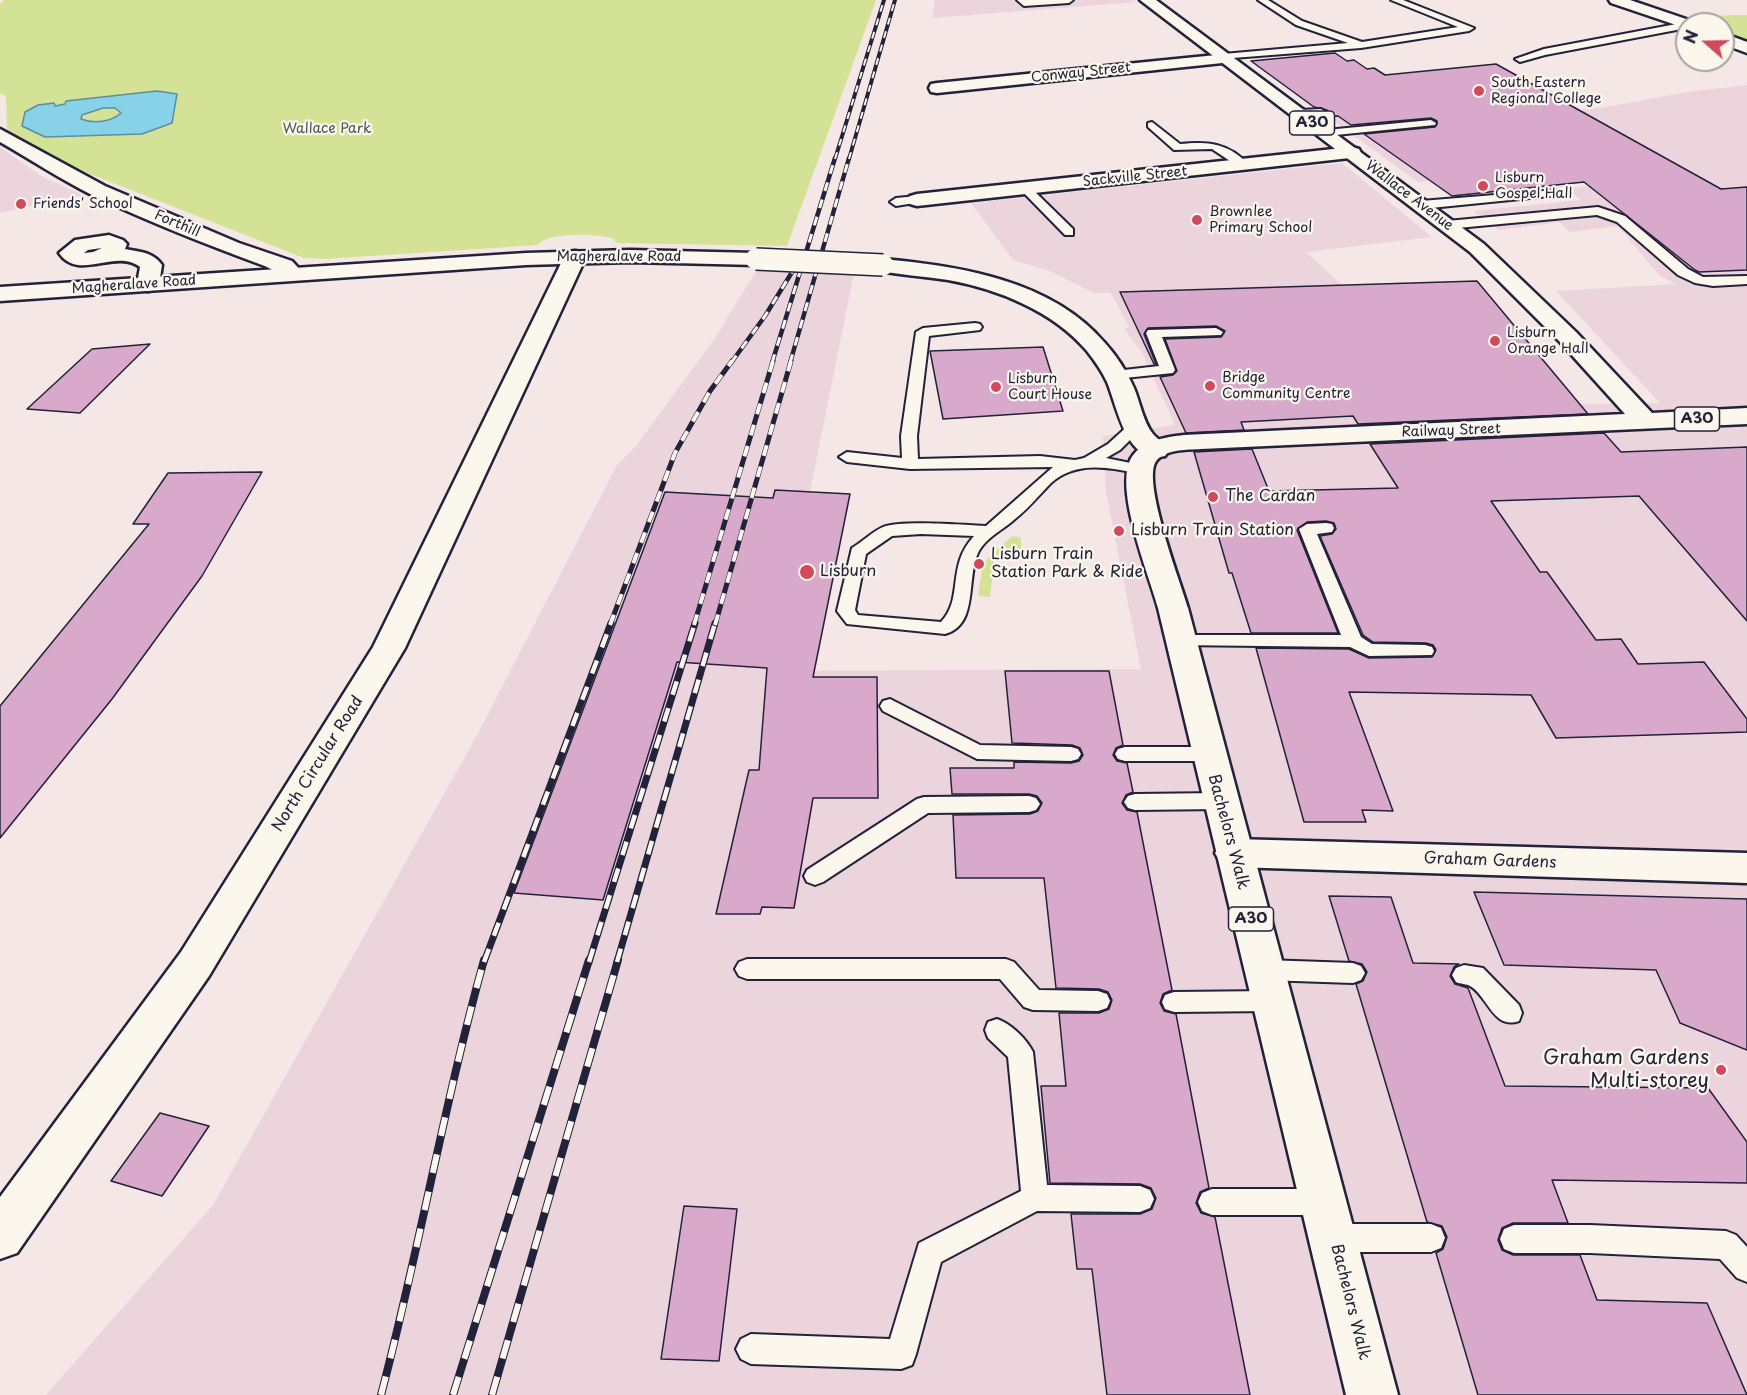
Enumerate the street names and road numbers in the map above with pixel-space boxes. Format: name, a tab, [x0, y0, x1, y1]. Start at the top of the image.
street label: Conway Street	[1030, 59, 1132, 87]
road number: A30	[1290, 111, 1334, 135]
street label: Wallace Avenue	[1362, 157, 1456, 235]
street label: Sackville Street	[1082, 163, 1188, 191]
street label: Forthill	[152, 207, 202, 241]
street label: Magheralave Road	[557, 249, 681, 265]
street label: Magheralave Road	[71, 272, 197, 298]
road number: A30	[1674, 407, 1720, 431]
street label: Railway Street	[1401, 421, 1501, 441]
street label: North Circular Road	[268, 693, 368, 835]
street label: Bachelors Walk	[1203, 772, 1253, 892]
street label: Graham Gardens	[1423, 849, 1557, 873]
road number: A30	[1228, 907, 1274, 931]
street label: Bachelors Walk	[1326, 1242, 1374, 1362]

